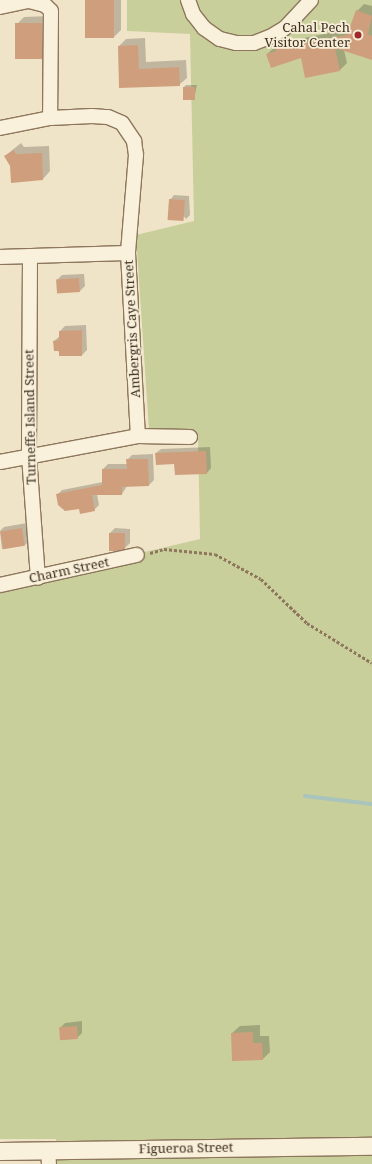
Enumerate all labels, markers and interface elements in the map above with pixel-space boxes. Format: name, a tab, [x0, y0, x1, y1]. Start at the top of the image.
place label: Cahal Pech Visitor Center	[264, 20, 350, 51]
marker: Cahal Pech Visitor Center	[353, 30, 363, 40]
street label: Ambergris Caye Street	[121, 260, 143, 398]
street label: Turneffe Island Street	[21, 349, 39, 485]
street label: Charm Street	[27, 554, 111, 586]
street label: Figueroa Street	[139, 1139, 233, 1157]

